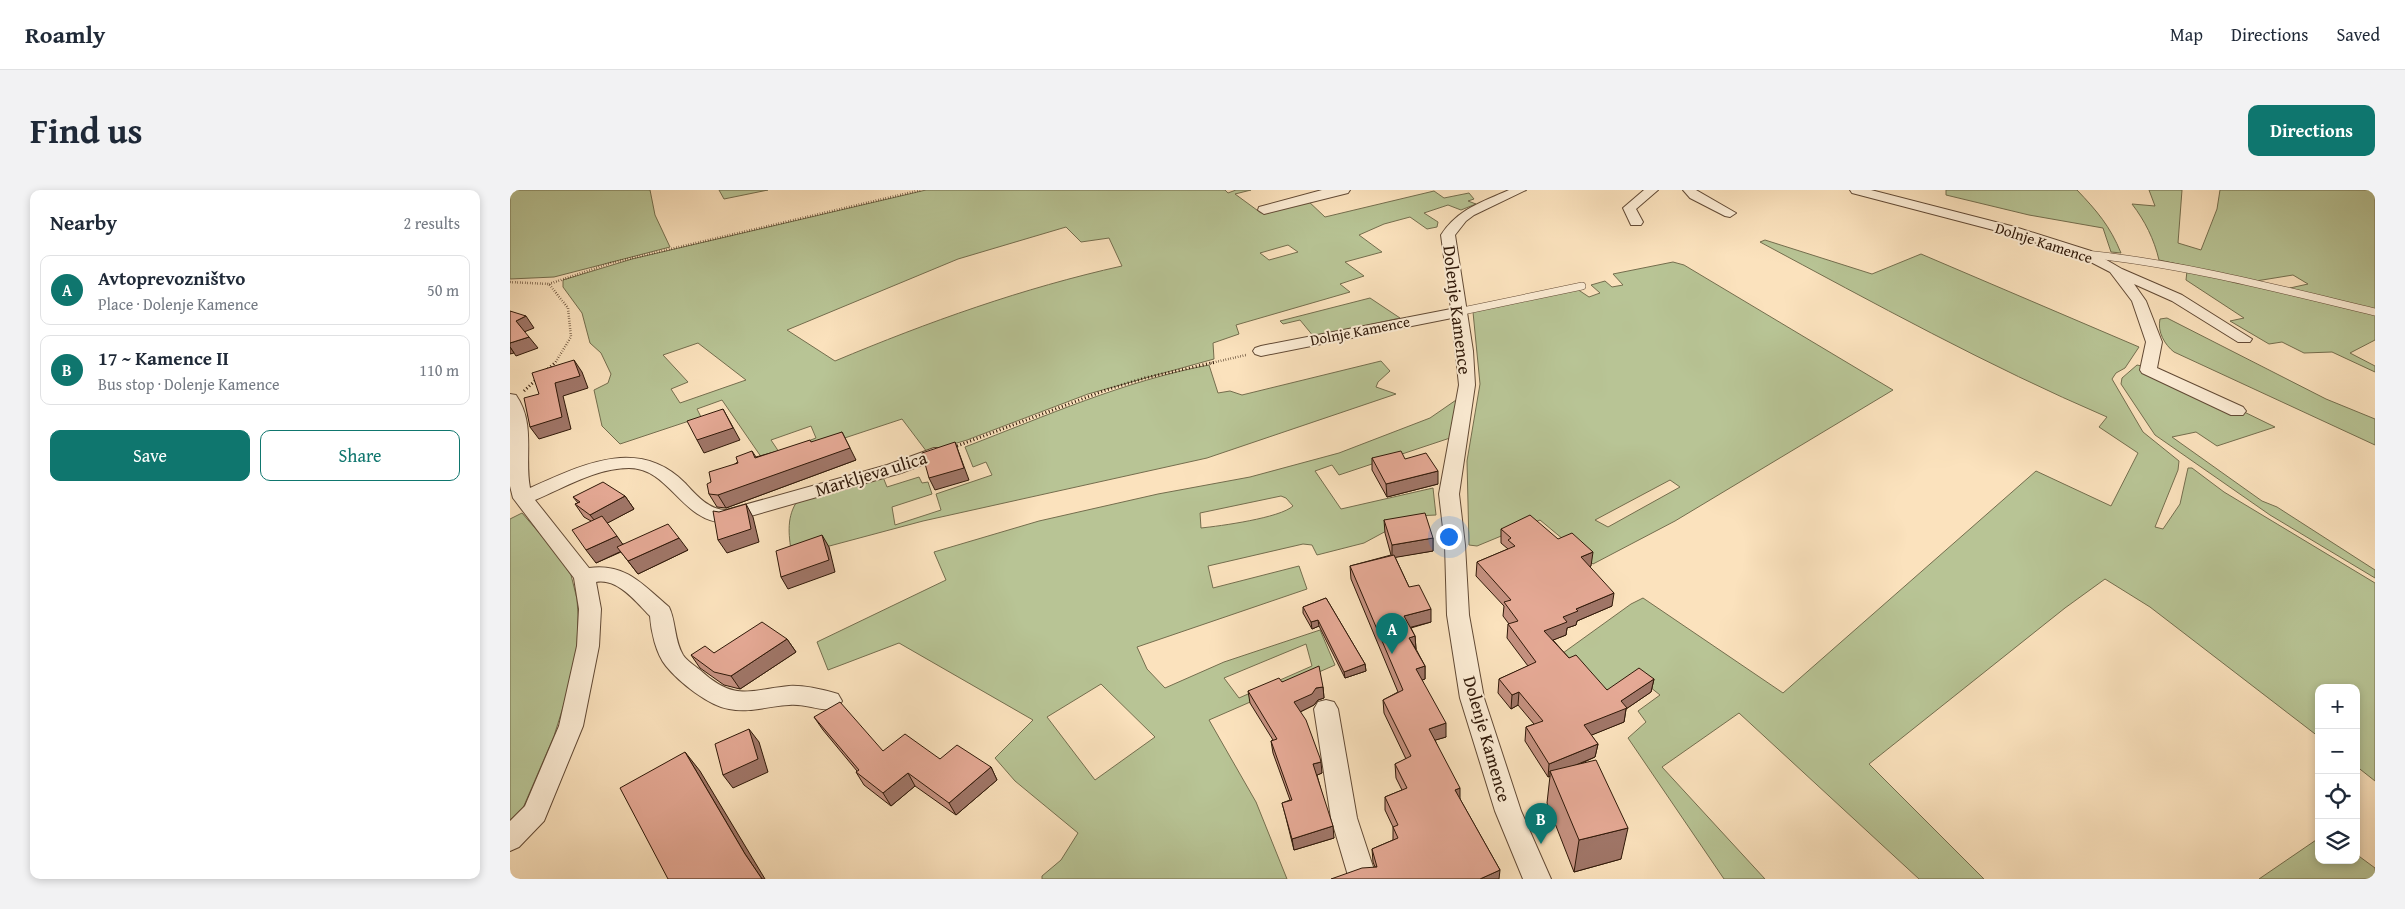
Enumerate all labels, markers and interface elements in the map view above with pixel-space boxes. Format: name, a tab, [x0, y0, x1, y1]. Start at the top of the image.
text: Roamly	[25, 17, 105, 52]
text: Map	[2170, 21, 2203, 48]
text: Directions	[2231, 21, 2308, 48]
text: Saved	[2336, 21, 2380, 48]
text: Find us	[30, 105, 143, 156]
button: Directions	[2248, 105, 2375, 156]
text: Nearby	[50, 207, 117, 238]
text: 2 results	[403, 211, 460, 235]
street label: Dolnje Kamence	[1993, 217, 2095, 268]
street label: Dolenje Kamence	[1436, 244, 1479, 376]
text: Avtoprevozništvo	[98, 264, 245, 292]
text: A	[62, 278, 72, 302]
text: 50 m	[427, 278, 459, 302]
text: Place · Dolenje Kamence	[98, 292, 258, 316]
street label: Dolnje Kamence	[1308, 311, 1412, 350]
text: 17 ~ Kamence II	[98, 344, 229, 372]
text: B	[62, 358, 72, 382]
text: 110 m	[419, 358, 459, 382]
text: Bus stop · Dolenje Kamence	[98, 372, 280, 396]
button: Save	[50, 430, 250, 481]
button: Share	[260, 430, 460, 481]
street label: Markljeva ulica	[812, 444, 931, 503]
your location	[1436, 524, 1462, 550]
pin: A	[1376, 613, 1408, 654]
street label: Dolenje Kamence	[1457, 673, 1518, 805]
map controls	[2315, 684, 2360, 864]
button: +	[2315, 684, 2360, 729]
button: −	[2315, 729, 2360, 774]
button: locate	[2315, 774, 2360, 819]
pin: B	[1525, 803, 1557, 844]
button: layers	[2315, 819, 2360, 864]

